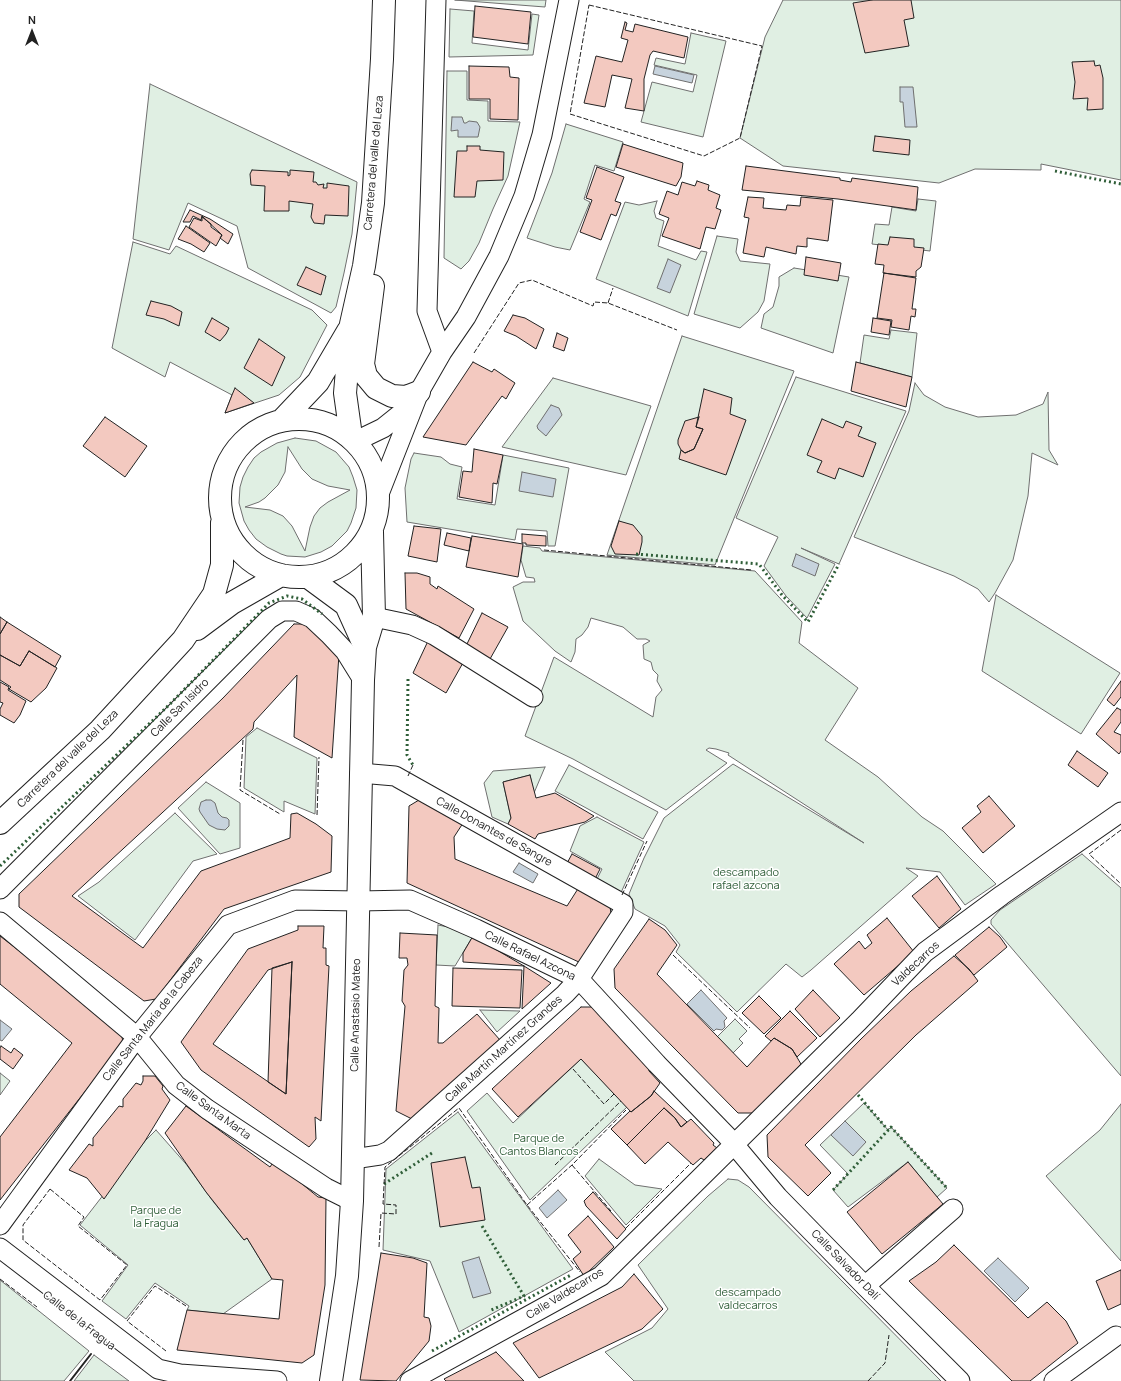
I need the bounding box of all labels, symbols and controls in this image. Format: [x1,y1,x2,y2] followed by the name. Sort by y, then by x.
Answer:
[12,12,52,52] north arrow
[28,12,36,27] text: N
[362,95,386,231] street label: Carretera del valle del Leza
[148,676,212,740] street label: Calle San Isidro
[15,707,121,811] street label: Carretera del valle del Leza
[434,795,554,869] street label: Calle Donantes de Sangre
[712,866,780,892] park label: descampado rafael azcona
[482,928,578,984] street label: Calle Rafael Azcona
[890,939,942,989] street label: Valdecarros
[100,954,206,1084] street label: Calle Santa María de la Cabeza
[348,958,364,1072] street label: Calle Anastasio Mateo
[443,993,565,1105] street label: Calle Martín Martínez Grandes
[173,1079,253,1143] street label: Calle Santa Marta
[499,1132,579,1158] park label: Parque de Cantos Blancos
[130,1204,182,1230] park label: Parque de la Fragua
[808,1227,882,1303] street label: Calle Salvador Dalí
[524,1266,606,1322] street label: Calle Valdecarros
[715,1286,781,1312] park label: descampado valdecarros
[40,1289,118,1353] street label: Calle de la Fragua

